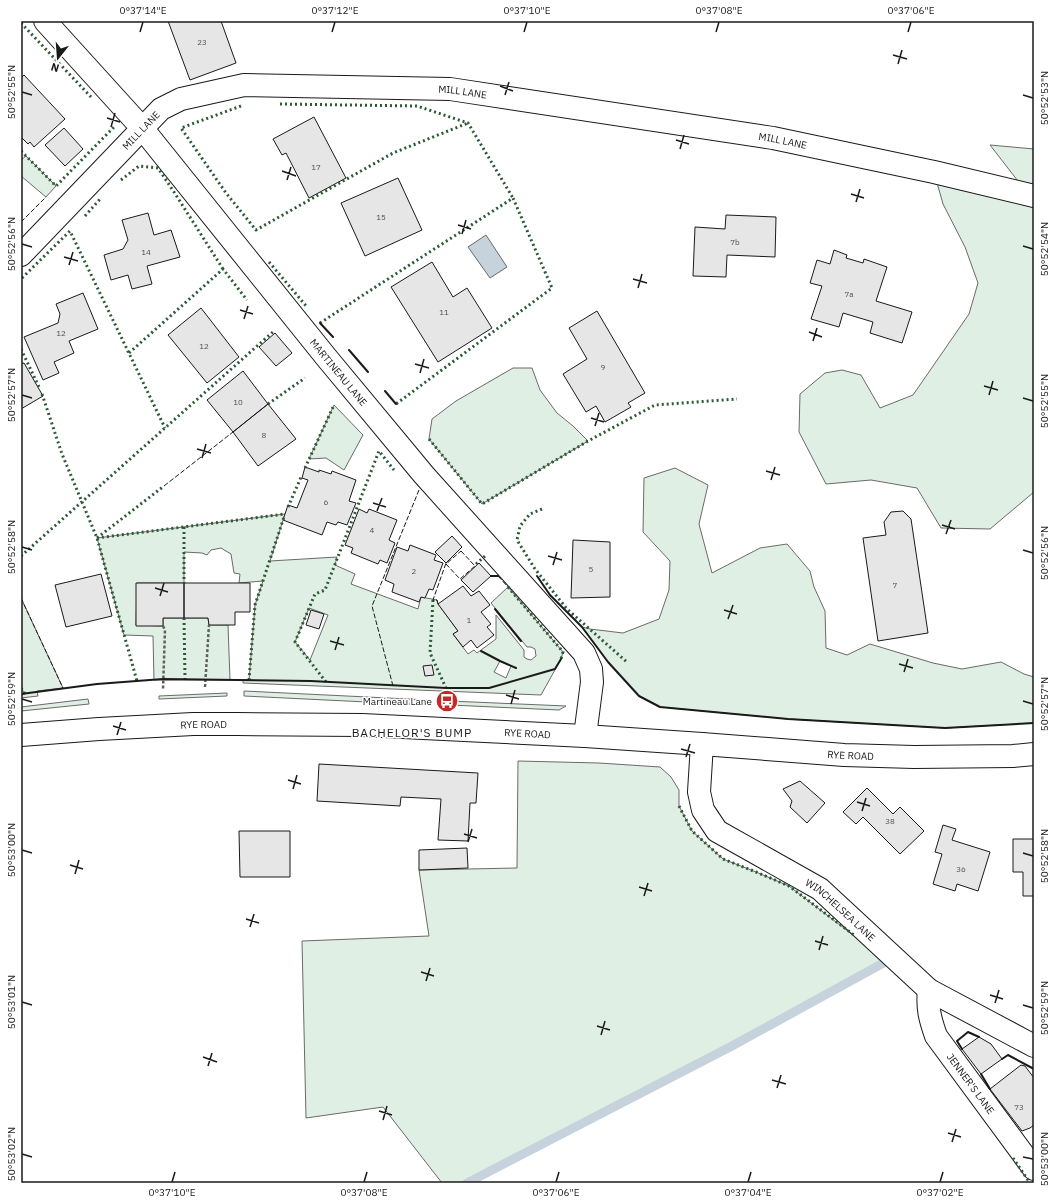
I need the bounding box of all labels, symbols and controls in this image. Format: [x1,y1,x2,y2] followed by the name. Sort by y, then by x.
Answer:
[119,4,167,17] text: 0°37'14"E
[311,4,359,17] text: 0°37'12"E
[503,4,551,17] text: 0°37'10"E
[695,4,743,17] text: 0°37'08"E
[887,4,935,17] text: 0°37'06"E
[197,37,207,47] house number: 23
[38,38,78,78] north arrow
[49,60,61,75] text: N
[5,65,18,119] text: 50°52'55"N
[1038,71,1051,125] text: 50°52'53"N
[438,83,488,102] street label: MILL LANE
[119,108,163,153] street label: MILL LANE
[758,130,808,152] street label: MILL LANE
[311,162,321,172] house number: 17
[376,212,386,222] house number: 15
[5,217,18,271] text: 50°52'56"N
[1038,222,1051,276] text: 50°52'54"N
[730,237,740,247] house number: 7b
[141,247,151,257] house number: 14
[844,289,854,299] house number: 7a
[439,307,449,317] house number: 11
[56,328,66,338] house number: 12
[307,336,370,409] street label: MARTINEAU LANE
[199,341,209,351] house number: 12
[601,362,606,372] house number: 9
[5,368,18,422] text: 50°52'57"N
[1038,374,1051,428] text: 50°52'55"N
[233,397,243,407] house number: 10
[262,430,267,440] house number: 8
[324,497,329,507] house number: 6
[5,520,18,574] text: 50°52'58"N
[370,525,375,535] house number: 4
[1038,526,1051,580] text: 50°52'56"N
[589,564,594,574] house number: 5
[412,566,417,576] house number: 2
[893,580,898,590] house number: 7
[467,615,472,625] house number: 1
[5,672,18,726] text: 50°52'59"N
[1038,677,1051,731] text: 50°52'57"N
[434,688,460,714] bus stop icon: Martineau Lane
[363,695,432,708] place label: Martineau Lane
[180,718,227,732] street label: RYE ROAD
[352,725,472,740] district label: BACHELOR'S BUMP
[504,726,551,741] street label: RYE ROAD
[827,748,874,763] street label: RYE ROAD
[885,816,895,826] house number: 38
[5,823,18,877] text: 50°53'00"N
[1038,829,1051,883] text: 50°52'58"N
[956,864,966,874] house number: 36
[803,876,878,944] street label: WINCHELSEA LANE
[5,975,18,1029] text: 50°53'01"N
[1038,981,1051,1035] text: 50°52'59"N
[944,1051,997,1117] street label: JENNER'S LANE
[1014,1102,1024,1112] house number: 73
[5,1127,18,1181] text: 50°53'02"N
[1038,1132,1051,1186] text: 50°53'00"N
[148,1186,196,1199] text: 0°37'10"E
[340,1186,388,1199] text: 0°37'08"E
[532,1186,580,1199] text: 0°37'06"E
[724,1186,772,1199] text: 0°37'04"E
[916,1186,964,1199] text: 0°37'02"E

